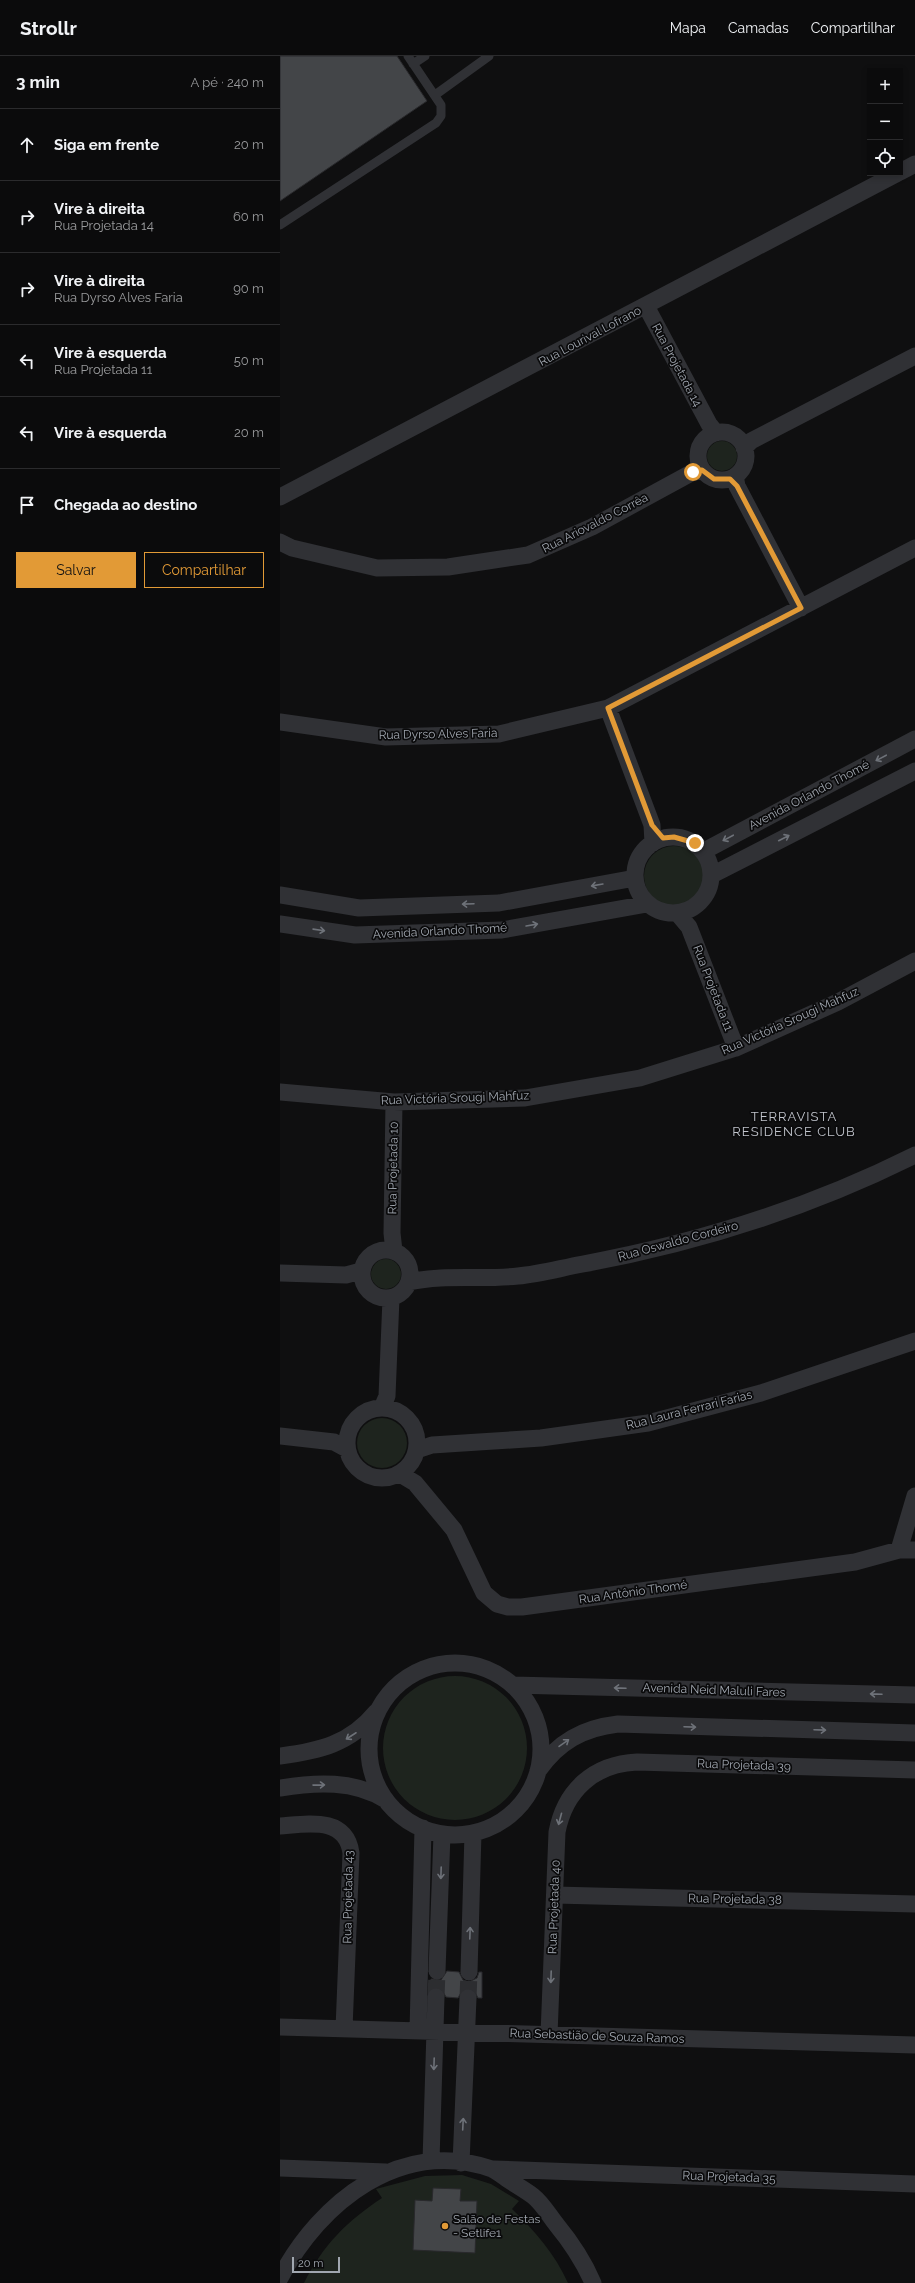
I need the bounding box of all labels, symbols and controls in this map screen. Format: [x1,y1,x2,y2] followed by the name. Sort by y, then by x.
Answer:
[20,17,77,39] text: Strollr
[670,20,706,36] text: Mapa
[728,20,789,36] text: Camadas
[811,20,895,36] text: Compartilhar
[867,68,903,176] map controls
[867,68,903,104] button: +
[16,72,60,92] text: 3 min
[190,75,264,90] text: A pé · 240 m
[867,104,903,140] button: −
[16,134,38,156] icon: ahead
[54,136,159,154] text: Siga em frente
[234,137,264,152] text: 20 m
[867,140,903,176] button: locate
[54,200,145,218] text: Vire à direita
[16,206,38,228] icon: right
[233,209,264,224] text: 60 m
[54,218,154,233] text: Rua Projetada 14
[54,272,145,290] text: Vire à direita
[16,278,38,300] icon: right
[233,281,264,296] text: 90 m
[54,290,183,305] text: Rua Dyrso Alves Faria
[536,303,644,369] street label: Rua Lourival Lofrano
[649,321,705,409] street label: Rua Projetada 14
[54,344,167,362] text: Vire à esquerda
[16,350,38,372] icon: left
[234,353,264,368] text: 50 m
[54,362,152,377] text: Rua Projetada 11
[16,422,38,444] icon: left
[54,424,167,442] text: Vire à esquerda
[234,425,264,440] text: 20 m
[684,463,702,481] route start
[540,490,650,556] street label: Rua Ariovaldo Corrêa
[16,494,38,516] icon: arrive
[54,496,197,514] text: Chegada ao destino
[16,552,136,588] button: Salvar
[144,552,264,588] button: Compartilhar
[378,726,498,742] street label: Rua Dyrso Alves Faria
[875,754,887,762] one-way arrow
[746,757,872,833] street label: Avenida Orlando Thomé
[686,834,704,852] route end
[778,834,790,842] one-way arrow
[723,835,735,842] one-way arrow
[590,882,603,890] one-way arrow
[462,901,475,908] one-way arrow
[372,920,508,942] street label: Avenida Orlando Thomé
[525,920,538,928] one-way arrow
[312,926,325,934] one-way arrow
[690,943,736,1033] street label: Rua Projetada 11
[719,984,861,1058] street label: Rua Victória Srougi Mahfuz
[381,1088,530,1108] street label: Rua Victória Srougi Mahfuz
[732,1109,856,1139] district label: TERRAVISTA RESIDENCE CLUB
[385,1121,401,1215] street label: Rua Projetada 10
[616,1218,740,1264] street label: Rua Oswaldo Cordeiro
[624,1387,754,1432] street label: Rua Laura Ferrari Farias
[578,1577,688,1607] street label: Rua Antônio Thomé
[642,1681,786,1699] street label: Avenida Neid Maluli Fares
[614,1684,627,1691] one-way arrow
[870,1691,883,1698] one-way arrow
[683,1723,696,1730] one-way arrow
[813,1727,826,1734] one-way arrow
[346,1732,357,1740] one-way arrow
[559,1739,570,1747] one-way arrow
[697,1756,791,1774] street label: Rua Projetada 39
[312,1781,325,1788] one-way arrow
[556,1813,563,1826] one-way arrow
[340,1850,356,1944] street label: Rua Projetada 43
[545,1860,563,1954] street label: Rua Projetada 40
[437,1866,444,1879] one-way arrow
[688,1891,782,1907] street label: Rua Projetada 38
[466,1927,474,1940] one-way arrow
[548,1970,555,1983] one-way arrow
[509,2026,685,2046] street label: Rua Sebastião de Souza Ramos
[430,2057,438,2070] one-way arrow
[459,2118,466,2131] one-way arrow
[682,2168,776,2186] street label: Rua Projetada 35
[453,2212,540,2240] place label: Salão de Festas - Setlife1
[440,2221,450,2231] marker: Salão de Festas - Setlife1
[292,2255,340,2274] scale bar
[298,2257,323,2270] text: 20 m

